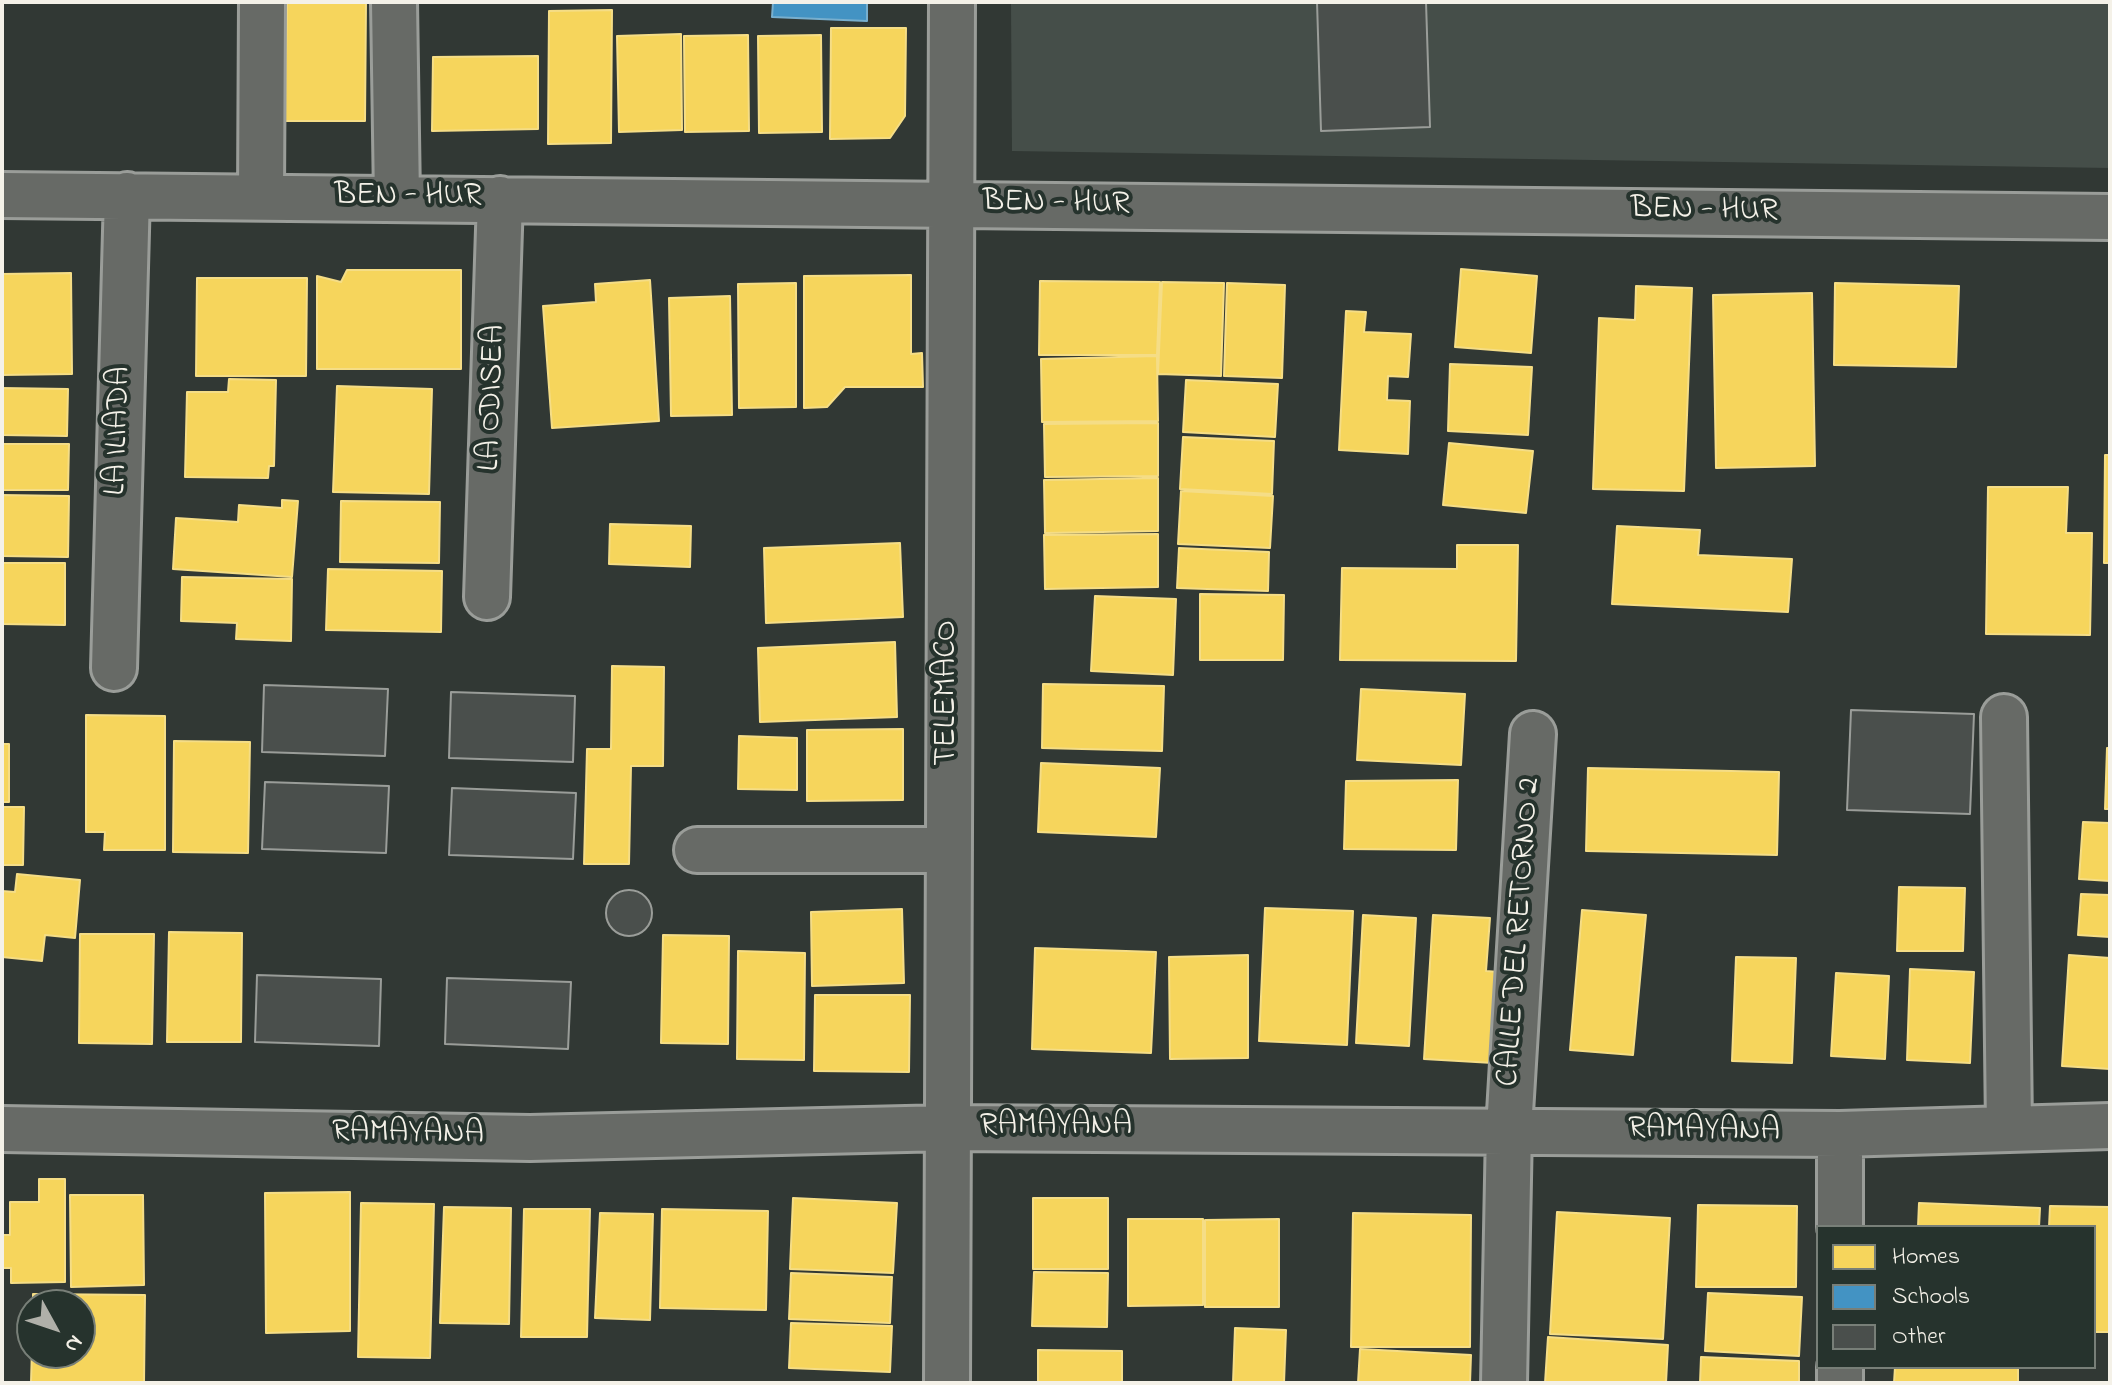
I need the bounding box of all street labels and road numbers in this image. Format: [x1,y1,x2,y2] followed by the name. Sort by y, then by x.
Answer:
[334,179,482,217] street label: BEN - HUR
[982,185,1130,225] street label: BEN - HUR
[1630,192,1778,232] street label: BEN - HUR
[472,324,516,472] street label: LA ODISEA
[99,366,141,496] street label: LA ILIADA
[930,620,968,766] street label: TELEMACO
[1491,776,1551,1088] street label: CALLE DEL RETORNO 2
[980,1109,1132,1147] street label: RAMAYANA
[1628,1111,1780,1153] street label: RAMAYANA
[332,1114,484,1156] street label: RAMAYANA

